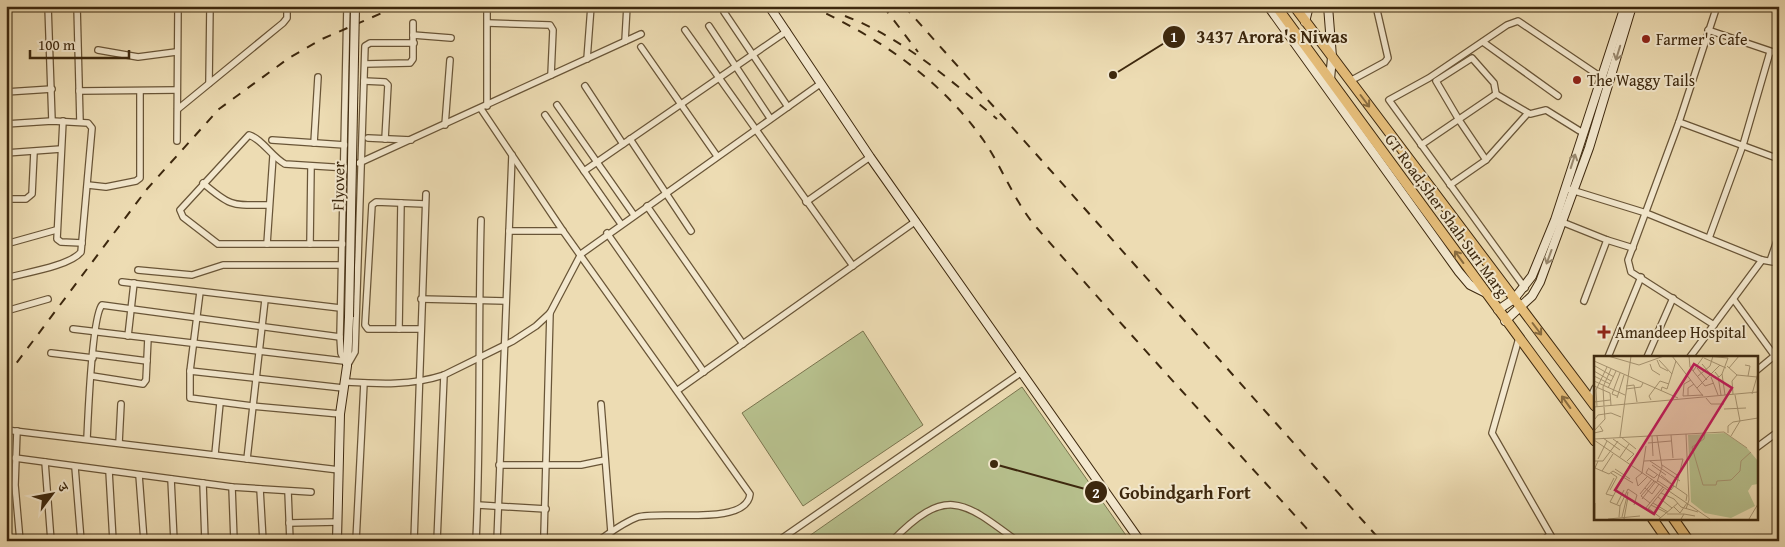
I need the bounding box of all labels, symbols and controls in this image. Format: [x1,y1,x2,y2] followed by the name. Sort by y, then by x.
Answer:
[1161,20,1358,53] callout: 3437 Arora's Niwas
[1196,23,1348,50] text: 3437 Arora's Niwas
[1170,26,1178,47] text: 1
[1656,27,1747,51] place label: Farmer's Cafe
[30,28,129,60] scale bar
[1640,33,1652,45] marker: Farmer's Cafe
[38,34,76,55] text: 100 m
[1613,45,1622,60] one-way arrow
[1587,68,1695,92] place label: The Waggy Tails
[1571,74,1583,86] marker: The Waggy Tails
[1360,94,1370,108] one-way arrow
[1379,128,1515,302] street label: GT Road;Sher Shah Suri Marg
[1569,153,1579,169] one-way arrow
[326,161,350,211] street label: Flyover
[1544,248,1553,264] one-way arrow
[1454,250,1464,264] one-way arrow
[1615,320,1747,344] place label: Amandeep Hospital
[1531,322,1542,335] one-way arrow
[1597,325,1611,339] marker: Amandeep Hospital
[1594,356,1758,520] inset map
[1561,395,1571,409] one-way arrow
[28,470,78,520] north arrow
[1084,476,1261,509] callout: Gobindgarh Fort
[52,478,74,496] text: उ
[1119,479,1251,506] text: Gobindgarh Fort
[1092,482,1100,503] text: 2

